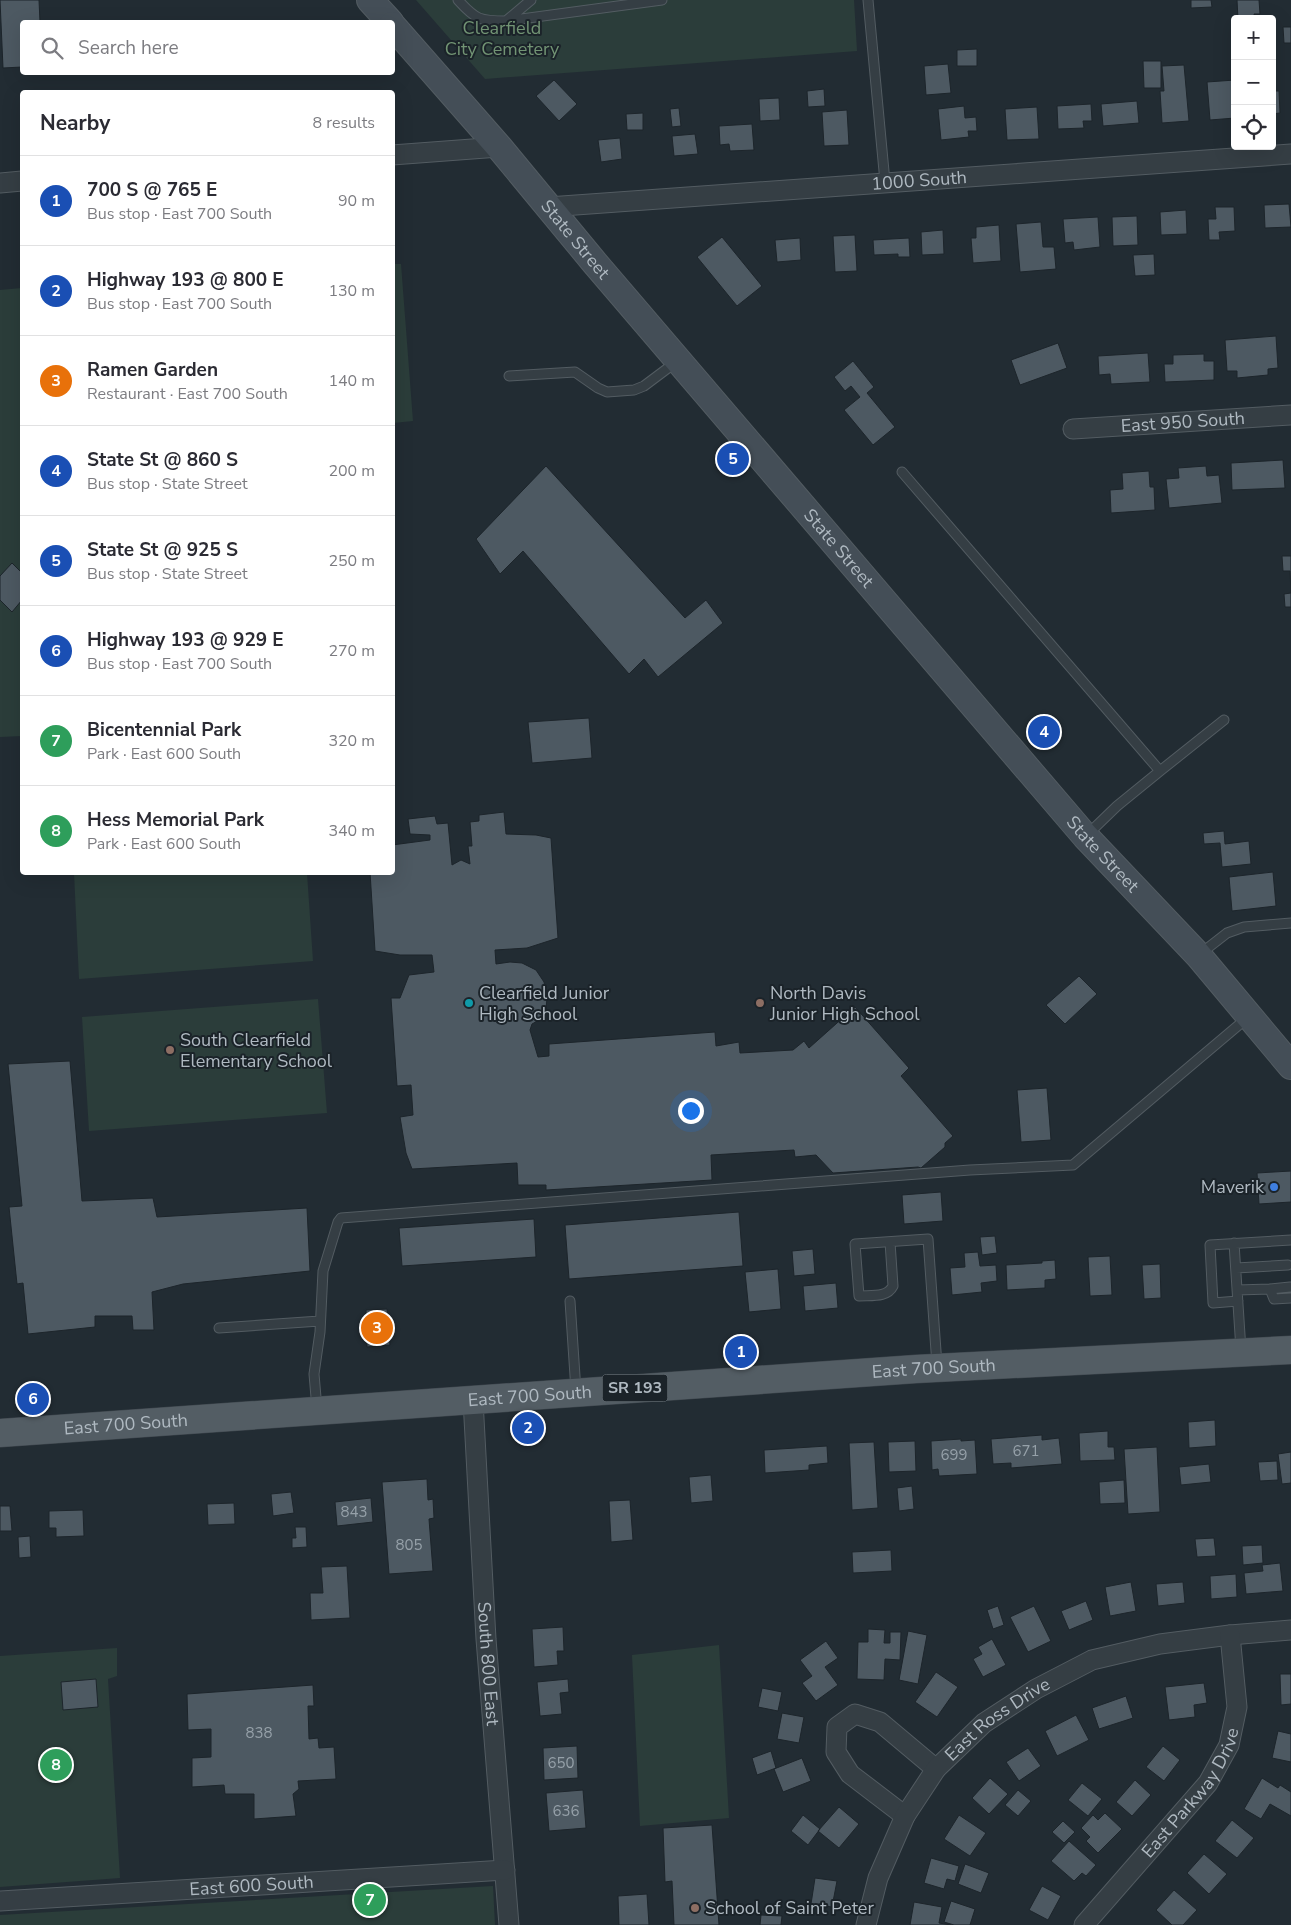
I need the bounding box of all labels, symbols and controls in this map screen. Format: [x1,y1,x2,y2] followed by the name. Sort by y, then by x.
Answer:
[1231,15,1276,150] map controls
[1231,15,1276,60] button: +
[445,16,560,61] park label: Clearfield City Cemetery
[20,20,395,75] search box
[38,34,66,62] icon: search
[78,35,179,61] text: Search here
[1231,60,1276,105] button: −
[1231,105,1276,150] button: locate
[40,109,110,137] text: Nearby
[313,112,375,134] text: 8 results
[871,165,968,196] street label: 1000 South
[87,177,217,203] text: 700 S @ 765 E
[51,190,61,212] text: 1
[338,190,375,212] text: 90 m
[535,194,616,285] street label: State Street
[87,203,272,225] text: Bus stop · East 700 South
[87,267,284,293] text: Highway 193 @ 800 E
[51,280,61,302] text: 2
[328,280,375,302] text: 130 m
[87,293,272,315] text: Bus stop · East 700 South
[87,357,218,383] text: Ramen Garden
[51,370,61,392] text: 3
[328,370,375,392] text: 140 m
[87,383,288,405] text: Restaurant · East 700 South
[1120,406,1246,438] street label: East 950 South
[717,440,749,478] pin: 5
[87,447,238,473] text: State St @ 860 S
[51,460,61,482] text: 4
[328,460,375,482] text: 200 m
[87,473,248,495] text: Bus stop · State Street
[798,504,880,593] street label: State Street
[87,537,238,563] text: State St @ 925 S
[51,550,61,572] text: 5
[328,550,375,572] text: 250 m
[87,563,248,585] text: Bus stop · State Street
[87,627,284,653] text: Highway 193 @ 929 E
[51,640,61,662] text: 6
[328,640,375,662] text: 270 m
[87,653,272,675] text: Bus stop · East 700 South
[1028,713,1060,751] pin: 4
[87,717,241,743] text: Bicentennial Park
[51,730,61,752] text: 7
[328,730,375,752] text: 320 m
[87,743,241,765] text: Park · East 600 South
[87,807,264,833] text: Hess Memorial Park
[1061,811,1145,898] street label: State Street
[51,820,61,842] text: 8
[328,820,375,842] text: 340 m
[87,833,241,855] text: Park · East 600 South
[479,981,610,1026] place label: Clearfield Junior High School
[769,981,920,1026] place label: North Davis Junior High School
[463,997,475,1009] marker: Clearfield Junior High School
[754,997,766,1009] marker: North Davis Junior High School
[180,1028,333,1073] place label: South Clearfield Elementary School
[164,1044,176,1056] marker: South Clearfield Elementary School
[678,1098,704,1124] your location
[1201,1175,1265,1199] place label: Maverik
[1268,1181,1280,1193] marker: Maverik
[361,1309,393,1347] pin: 3
[725,1333,757,1371] pin: 1
[871,1353,996,1384] street label: East 700 South
[602,1375,668,1402] road number: SR 193
[17,1380,49,1418] pin: 6
[467,1380,593,1412] street label: East 700 South
[63,1408,189,1441] street label: East 700 South
[512,1409,544,1447] pin: 2
[1012,1441,1040,1461] house number: 671
[940,1445,968,1465] house number: 699
[340,1502,368,1522] house number: 843
[395,1535,423,1555] house number: 805
[472,1601,505,1727] street label: South 800 East
[940,1672,1054,1766] street label: East Ross Drive
[245,1723,273,1743] house number: 838
[1136,1726,1244,1863] street label: East Parkway Drive
[40,1746,72,1784] pin: 8
[547,1753,575,1773] house number: 650
[552,1801,580,1821] house number: 636
[189,1870,314,1901] street label: East 600 South
[354,1881,386,1919] pin: 7
[705,1896,874,1920] place label: School of Saint Peter
[689,1902,701,1914] marker: School of Saint Peter

